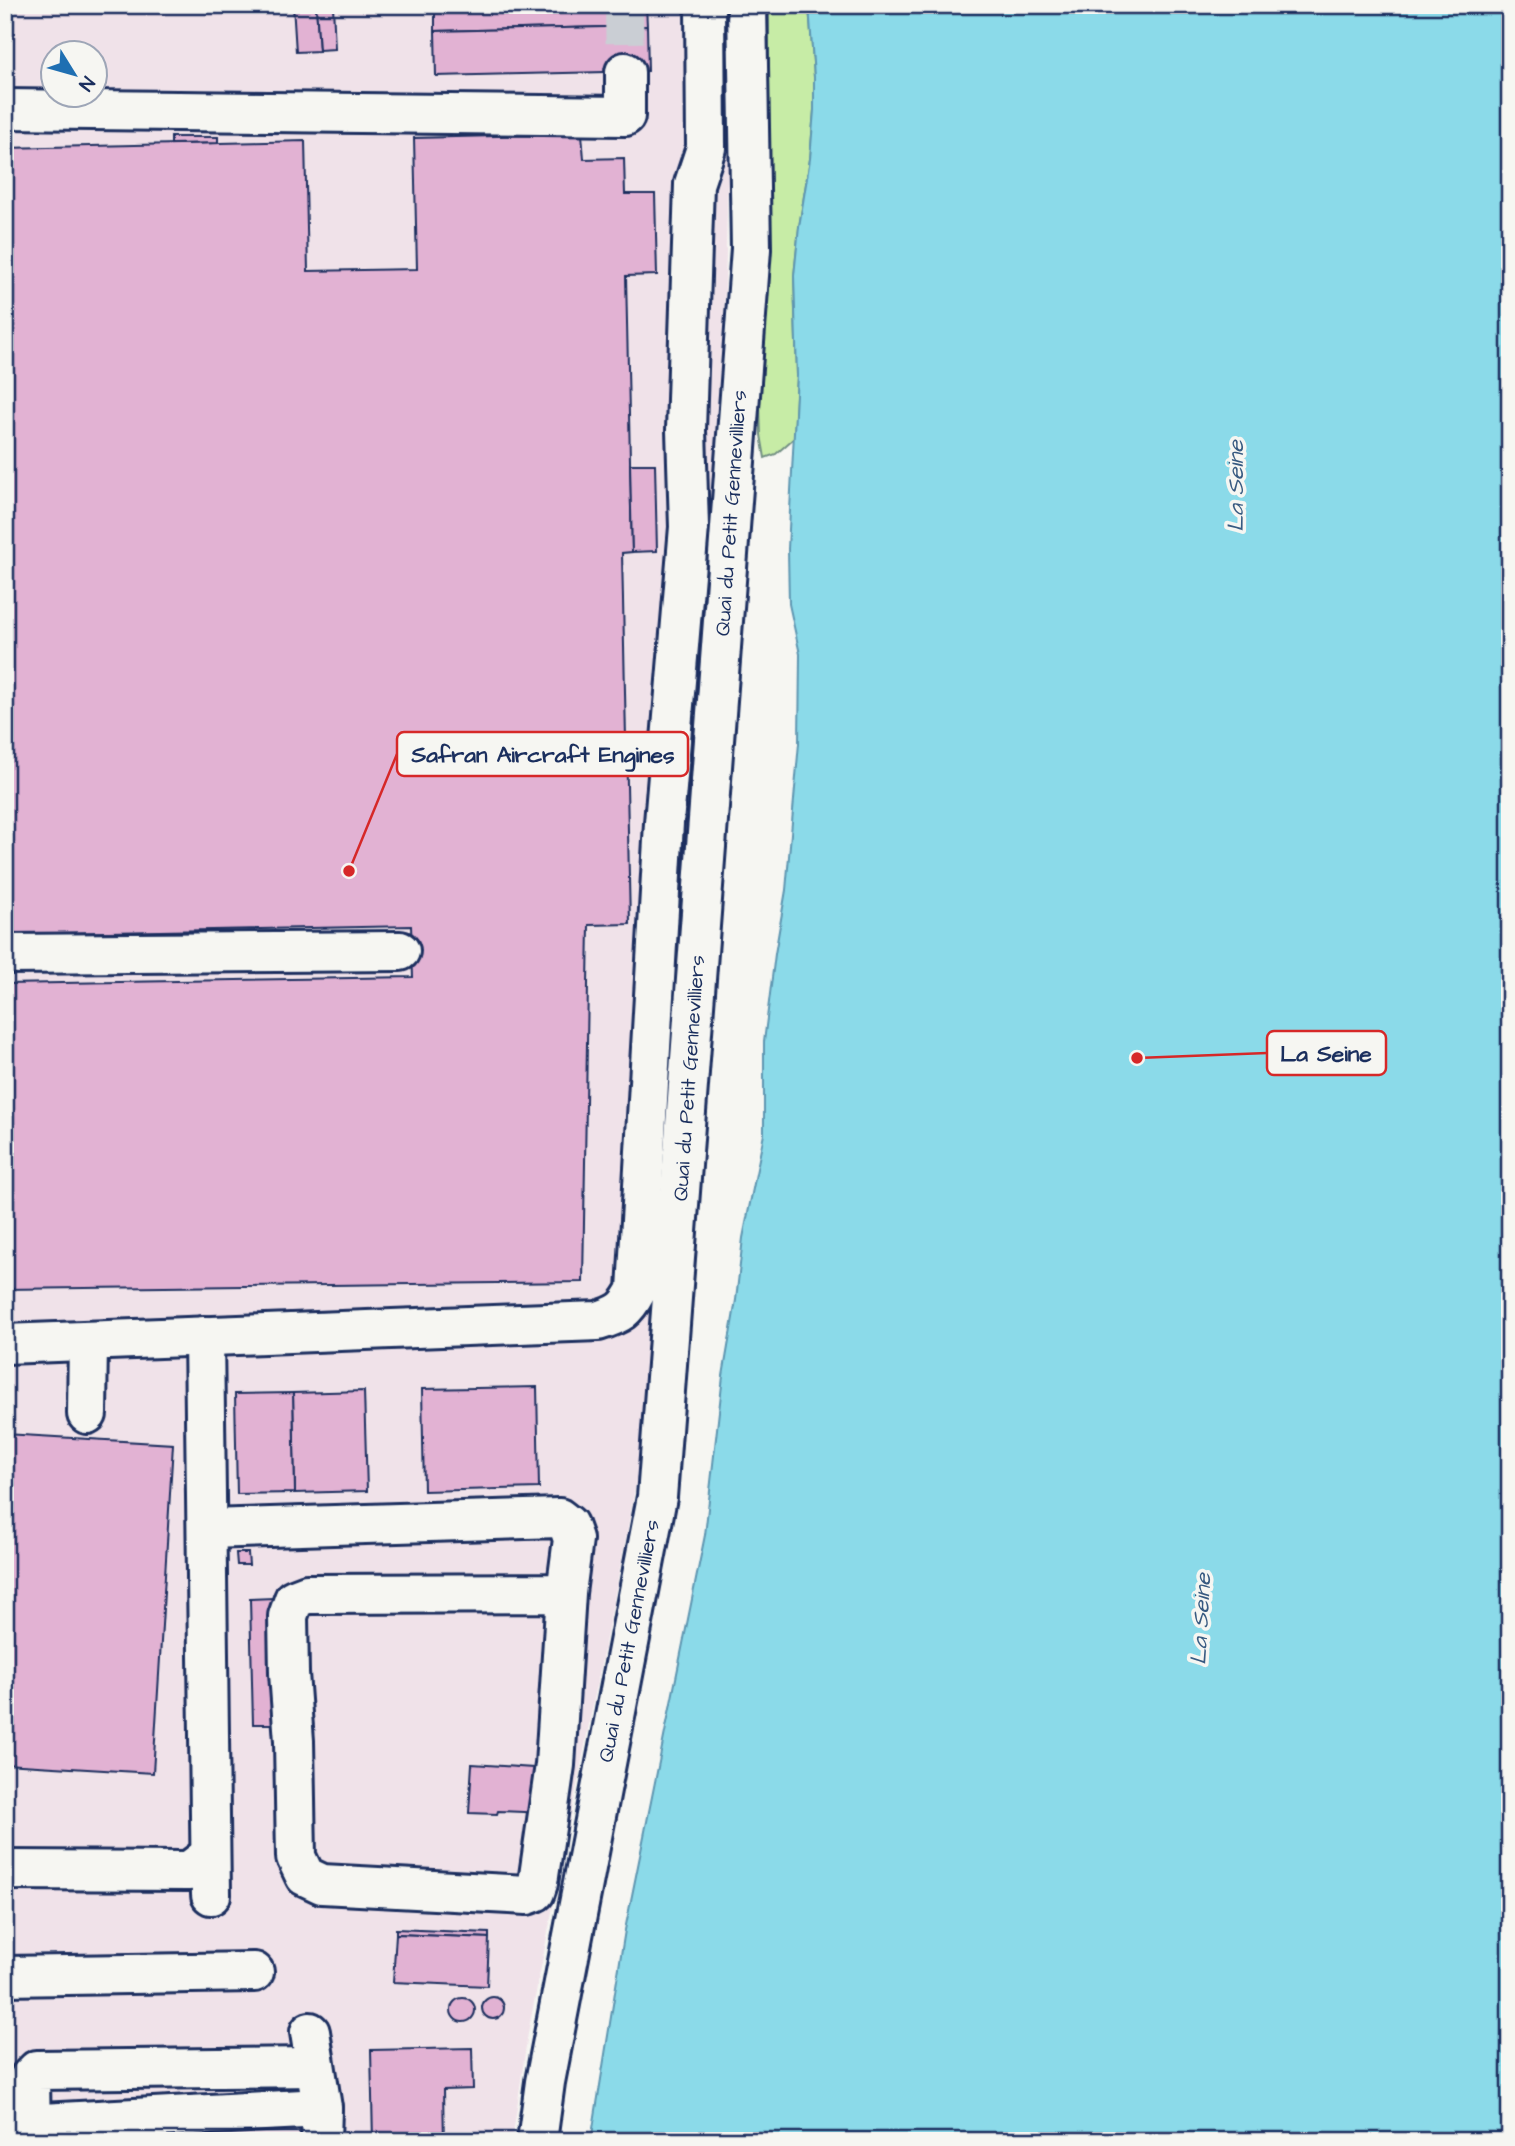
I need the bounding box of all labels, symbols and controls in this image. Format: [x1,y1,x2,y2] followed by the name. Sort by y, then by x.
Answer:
[38,38,108,108] north arrow
[72,70,101,96] text: N
[708,389,754,637] street label: Quai du Petit Gennevilliers
[1220,439,1252,532] water label: La Seine
[397,732,688,776] callout: Safran Aircraft Engines
[410,739,675,772] text: Safran Aircraft Engines
[666,954,712,1202] street label: Quai du Petit Gennevilliers
[1267,1031,1386,1075] callout: La Seine
[1280,1038,1372,1070] text: La Seine
[591,1517,667,1765] street label: Quai du Petit Gennevilliers
[1183,1571,1219,1666] water label: La Seine

